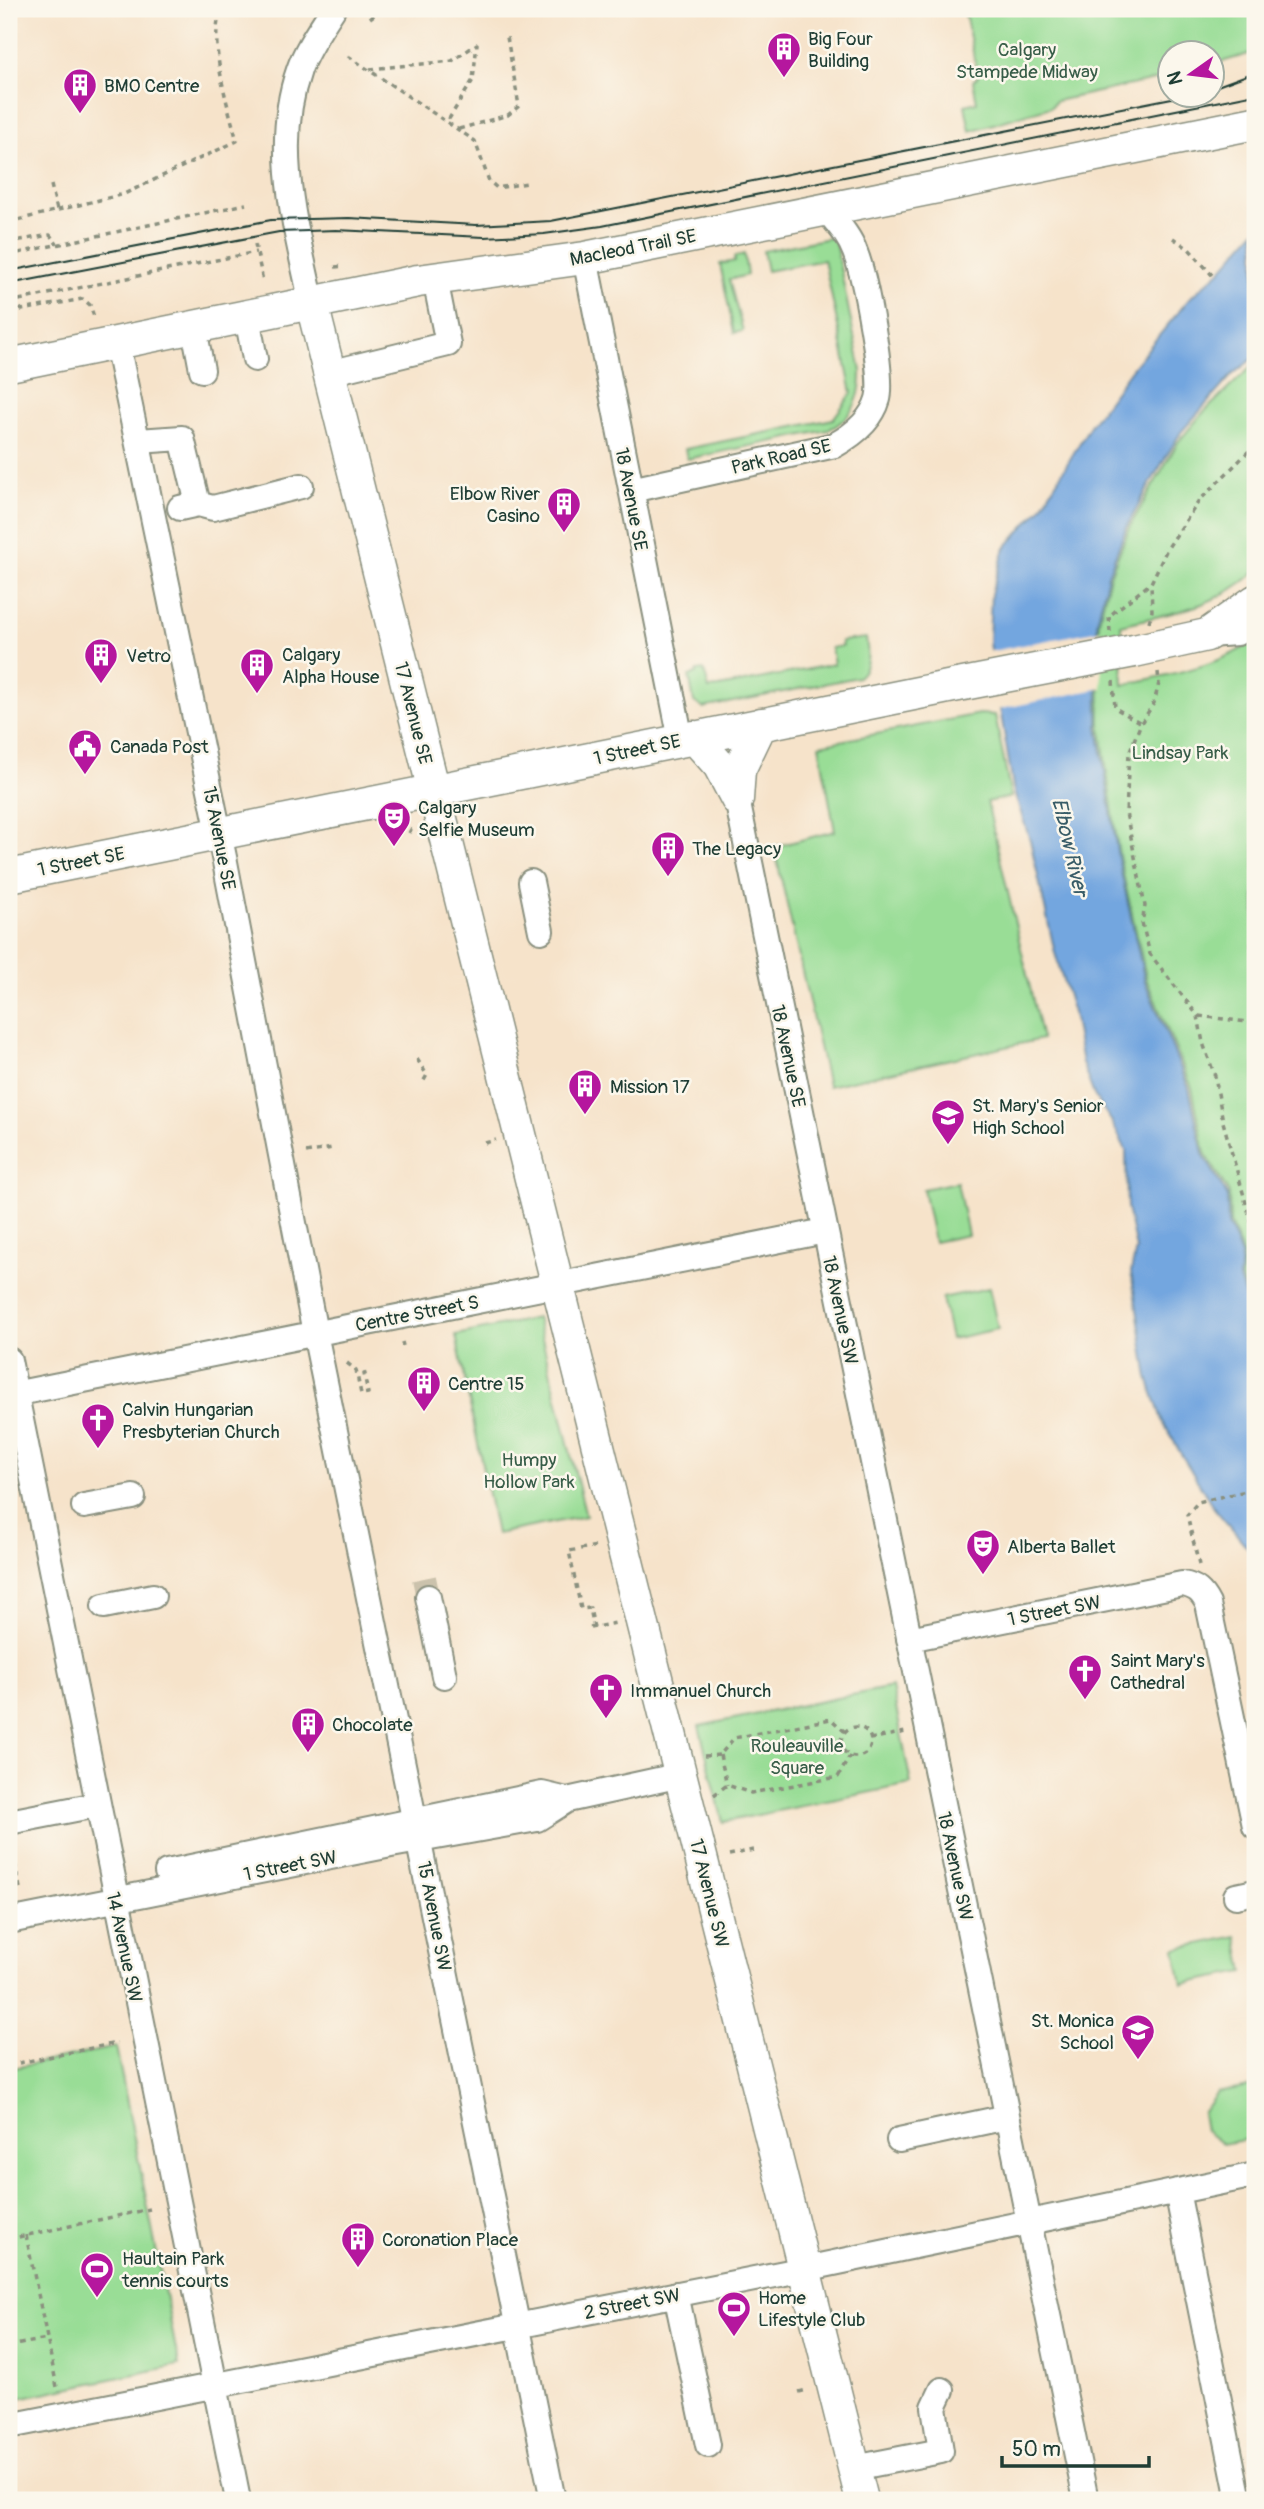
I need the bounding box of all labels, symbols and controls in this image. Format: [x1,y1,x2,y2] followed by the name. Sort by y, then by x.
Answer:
[808,27,873,73] place label: Big Four Building
[765,30,803,79] building icon: Big Four Building
[956,38,1098,84] park label: Calgary Stampede Midway
[1156,38,1226,108] north arrow
[61,66,99,115] building icon: BMO Centre
[1162,69,1189,87] text: N
[104,74,200,98] place label: BMO Centre
[568,224,699,272] street label: Macleod Trail SE
[729,434,834,480] street label: Park Road SE
[609,446,653,553] street label: 18 Avenue SE
[450,482,540,528] place label: Elbow River Casino
[545,485,583,534] building icon: Elbow River Casino
[82,636,120,685] building icon: Vetro
[282,643,380,689] place label: Calgary Alpha House
[126,644,171,668] place label: Vetro
[238,646,276,695] building icon: Calgary Alpha House
[389,659,437,767] street label: 17 Avenue SE
[66,727,104,776] public building icon: Canada Post
[592,729,683,771] street label: 1 Street SE
[110,735,209,759] place label: Canada Post
[1132,741,1228,765] park label: Lindsay Park
[197,784,241,892] street label: 15 Avenue SE
[1045,795,1094,901] water label: Elbow River
[418,796,535,842] place label: Calgary Selfie Museum
[375,799,413,848] theatre icon: Calgary Selfie Museum
[649,829,687,878] building icon: The Legacy
[692,837,781,861] place label: The Legacy
[36,842,127,882] street label: 1 Street SE
[765,1003,811,1110] street label: 18 Avenue SE
[566,1067,604,1116] building icon: Mission 17
[610,1075,690,1099] place label: Mission 17
[972,1094,1104,1140] place label: St. Mary's Senior High School
[929,1097,967,1146] school or university icon: St. Mary's Senior High School
[817,1253,863,1367] street label: 18 Avenue SW
[353,1290,481,1338] street label: Centre Street S
[405,1364,443,1413] building icon: Centre 15
[448,1372,525,1396] place label: Centre 15
[122,1398,280,1444] place label: Calvin Hungarian Presbyterian Church
[79,1401,117,1450] church icon: Calvin Hungarian Presbyterian Church
[483,1448,575,1494] park label: Humpy Hollow Park
[964,1527,1002,1576] theatre icon: Alberta Ballet
[1007,1535,1116,1559] place label: Alberta Ballet
[1006,1590,1103,1632] street label: 1 Street SW
[1110,1649,1205,1695] place label: Saint Mary's Cathedral
[1066,1652,1104,1701] church icon: Saint Mary's Cathedral
[587,1671,625,1720] church icon: Immanuel Church
[630,1679,771,1703] place label: Immanuel Church
[289,1705,327,1754] building icon: Chocolate
[332,1713,413,1737] place label: Chocolate
[750,1734,844,1780] park label: Rouleauville Square
[932,1809,978,1923] street label: 18 Avenue SW
[684,1836,734,1950] street label: 17 Avenue SW
[242,1845,339,1887] street label: 1 Street SW
[412,1859,456,1973] street label: 15 Avenue SW
[101,1890,147,2005] street label: 14 Avenue SW
[1031,2009,1114,2055] place label: St. Monica School
[1119,2012,1157,2061] school or university icon: St. Monica School
[339,2220,377,2269] building icon: Coronation Place
[382,2228,519,2252] place label: Coronation Place
[121,2247,229,2293] place label: Haultain Park tennis courts
[78,2250,116,2299] sports icon: Haultain Park tennis courts
[582,2283,682,2325] street label: 2 Street SW
[758,2286,865,2332] place label: Home Lifestyle Club
[715,2289,753,2338] sports icon: Home Lifestyle Club
[1002,2425,1148,2469] scale bar
[1012,2436,1061,2463] text: 50 m

